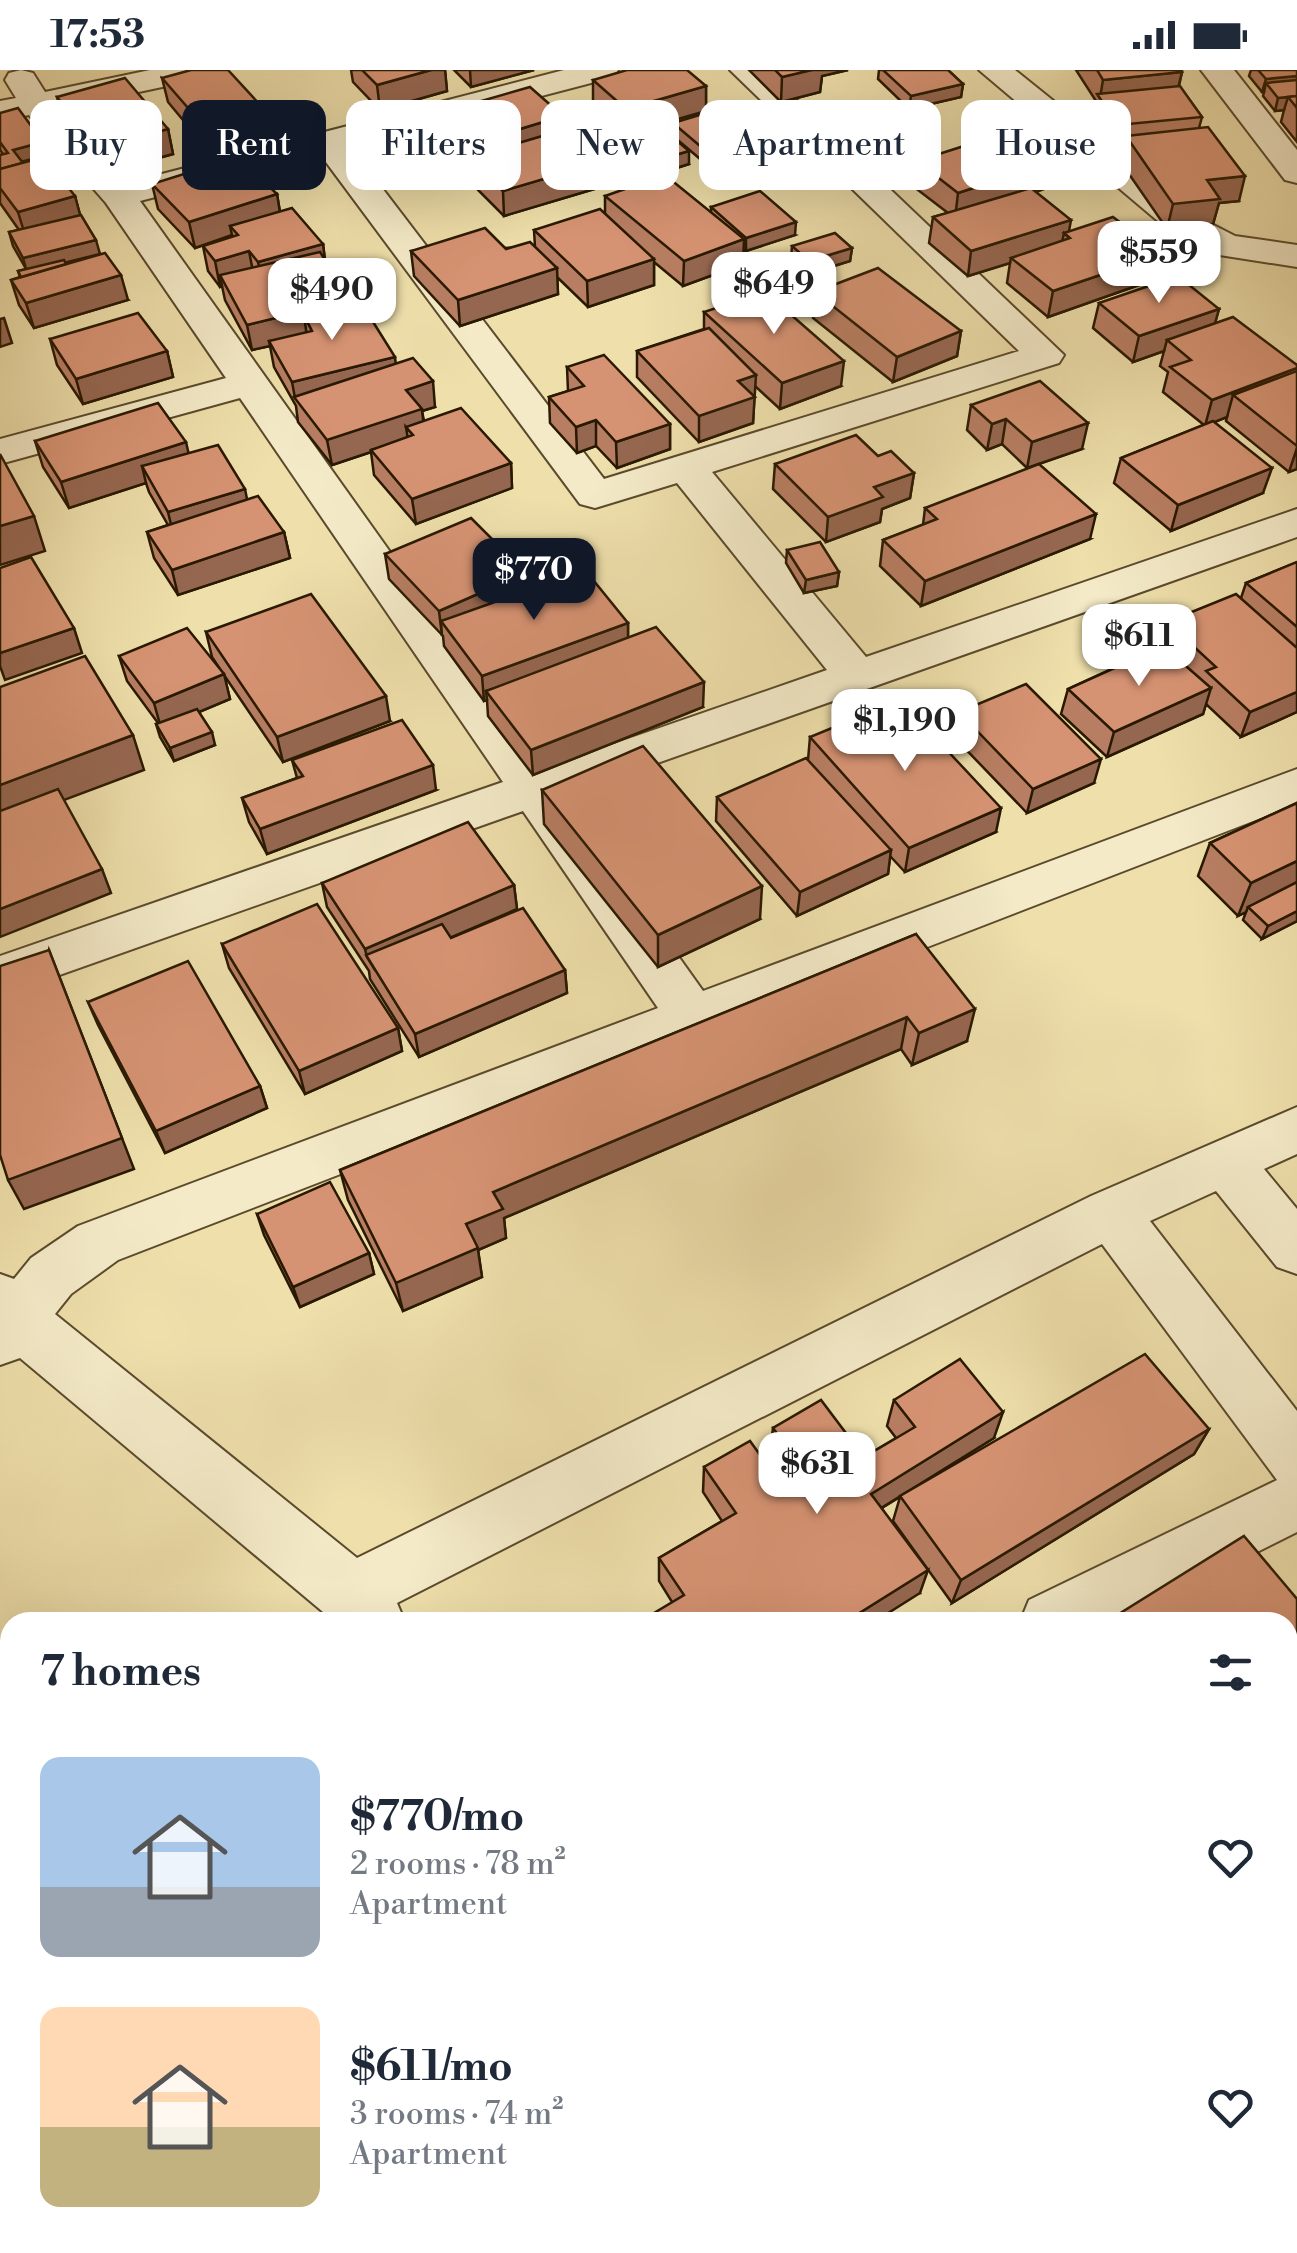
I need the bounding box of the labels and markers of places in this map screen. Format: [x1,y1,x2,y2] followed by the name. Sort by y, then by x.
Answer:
[1100,221,1218,306] pin: $559
[715,252,833,337] pin: $649
[273,258,391,343] pin: $490
[475,538,593,623] pin: $770
[1080,604,1198,689] pin: $611
[824,689,986,774] pin: $1,190
[758,1432,876,1517] pin: $631

